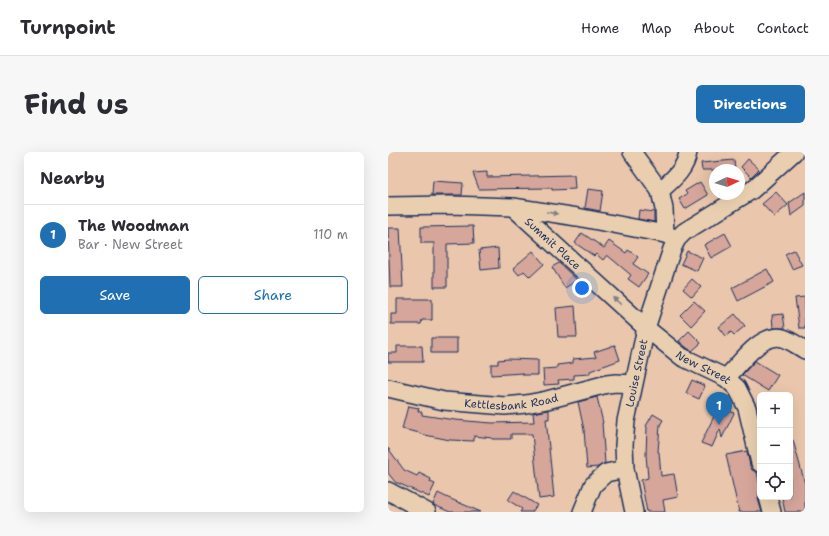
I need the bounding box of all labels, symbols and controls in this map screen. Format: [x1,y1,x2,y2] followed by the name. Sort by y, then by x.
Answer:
[20,15,116,40] text: Turnpoint
[581,19,620,37] text: Home
[642,19,672,37] text: Map
[694,19,735,37] text: About
[757,19,809,37] text: Contact
[24,85,129,123] text: Find us
[696,85,805,123] button: Directions
[709,164,745,200] north arrow
[40,167,105,189] text: Nearby
[546,210,558,216] one-way arrow
[522,214,584,273] street label: Summit Place
[78,216,189,236] text: The Woodman
[50,226,56,243] text: 1
[313,226,348,243] text: 110 m
[78,236,183,253] text: Bar · New Street
[40,276,190,314] button: Save
[198,276,348,314] button: Share
[572,278,592,298] your location
[612,297,622,306] one-way arrow
[622,338,651,409] street label: Louise Street
[673,347,735,387] street label: New Street
[464,390,560,414] street label: Kettlesbank Road
[706,392,732,425] pin: 1
[757,392,793,500] map controls
[757,392,793,428] button: +
[757,428,793,464] button: −
[757,464,793,500] button: locate

